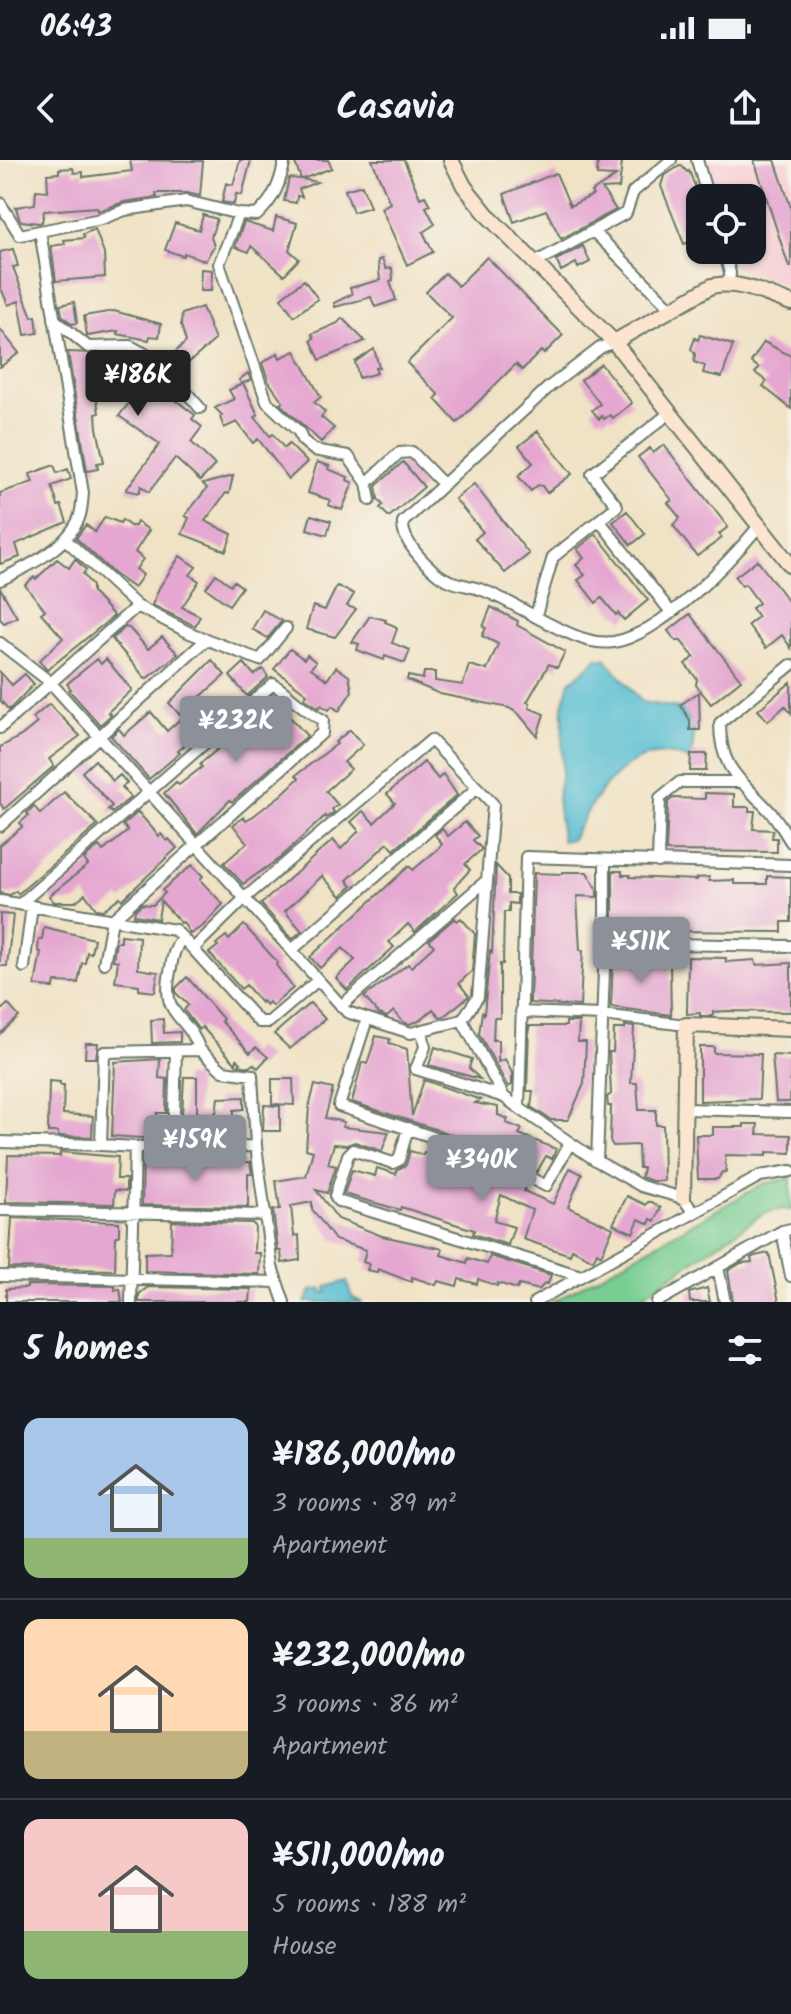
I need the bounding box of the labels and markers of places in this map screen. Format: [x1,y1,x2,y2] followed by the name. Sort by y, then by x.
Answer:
[82,350,194,418] pin: ¥186K
[180,696,292,764] pin: ¥232K
[585,917,697,985] pin: ¥511K
[139,1115,251,1183] pin: ¥159K
[426,1135,538,1203] pin: ¥340K

